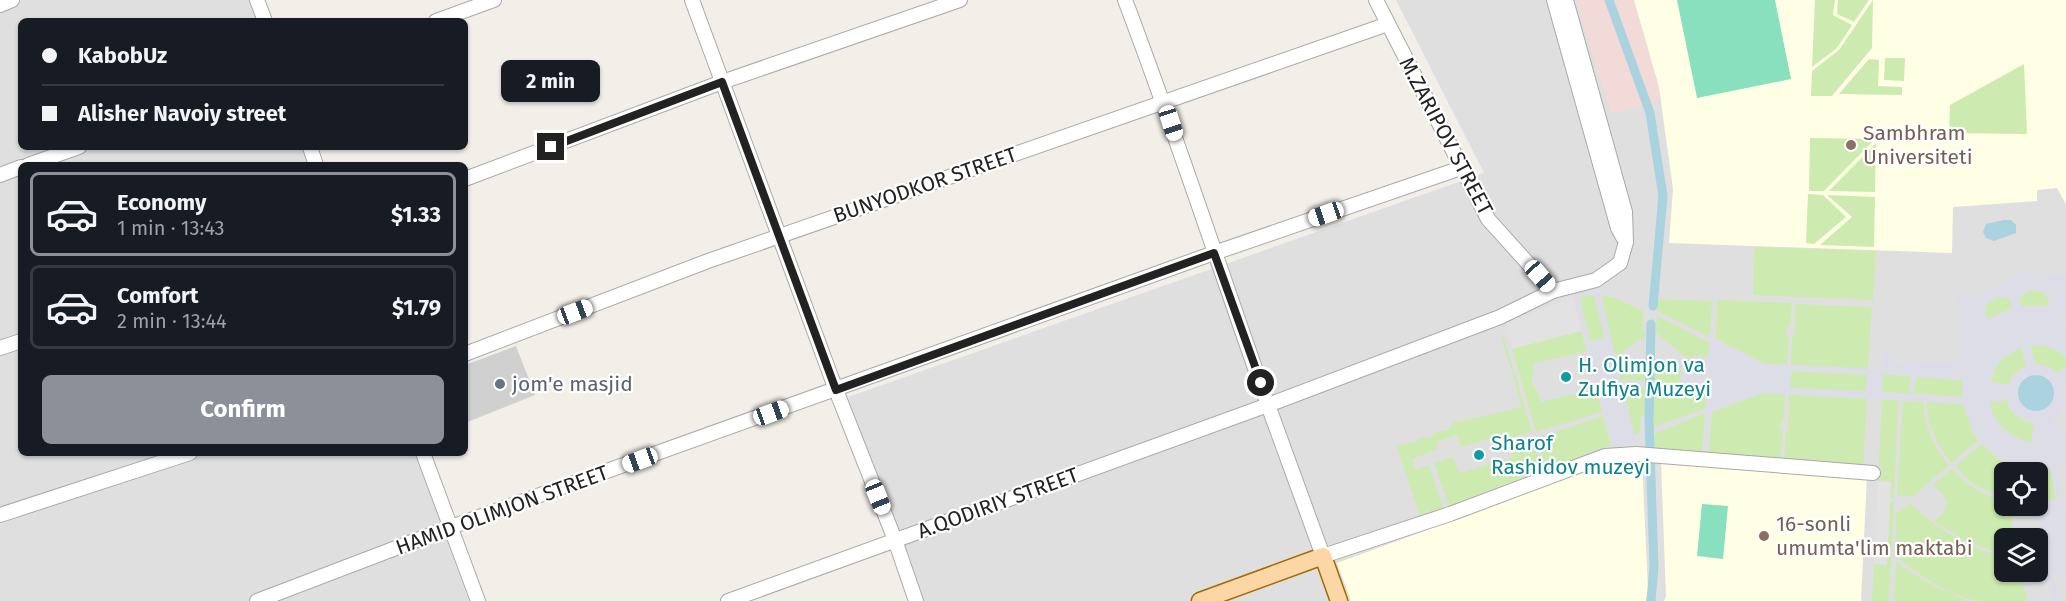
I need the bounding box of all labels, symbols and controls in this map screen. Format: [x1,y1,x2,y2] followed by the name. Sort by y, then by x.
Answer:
[78,42,167,69] text: KabobUz
[1393,53,1499,220] street label: M.ZARIPOV STREET
[502,60,600,102] callout: 2 min
[526,69,575,93] text: 2 min
[78,100,286,127] text: Alisher Navoiy street
[1157,103,1185,143] car
[1863,120,1973,170] place label: Sambhram Universiteti
[537,133,564,160] route end
[1844,138,1858,152] marker: Sambhram Universiteti
[830,141,1020,229] street label: BUNYODKOR STREET
[45,187,99,241] icon: car
[117,189,206,216] text: Economy
[1306,200,1346,228] car
[391,201,441,228] text: $1.33
[117,216,224,240] text: 1 min · 13:43
[1521,257,1559,295] car
[45,280,99,334] icon: car
[117,282,198,309] text: Comfort
[392,294,441,321] text: $1.79
[555,297,595,327] car
[117,309,227,333] text: 2 min · 13:44
[1578,352,1711,402] place label: H. Olimjon va Zulfiya Muzeyi
[1247,369,1274,396] route start
[1559,370,1573,384] marker: H. Olimjon va Zulfiya Muzeyi
[511,371,633,397] place label: jom'e masjid
[42,375,444,444] button: Confirm
[493,377,507,391] marker: jom'e masjid
[751,398,791,428] car
[1491,430,1650,480] place label: Sharof Rashidov muzeyi
[620,445,660,475] car
[1472,448,1486,462] marker: Sharof Rashidov muzeyi
[392,459,612,561] street label: HAMID OLIMJON STREET
[914,462,1082,544] street label: A.QODIRIY STREET
[1994,462,2048,582] map controls
[1994,462,2048,516] button: locate
[863,477,893,517] car
[1776,511,1973,561] place label: 16-sonli umumta'lim maktabi
[1994,528,2048,582] button: layers
[1757,529,1771,543] marker: 16-sonli umumta'lim maktabi

